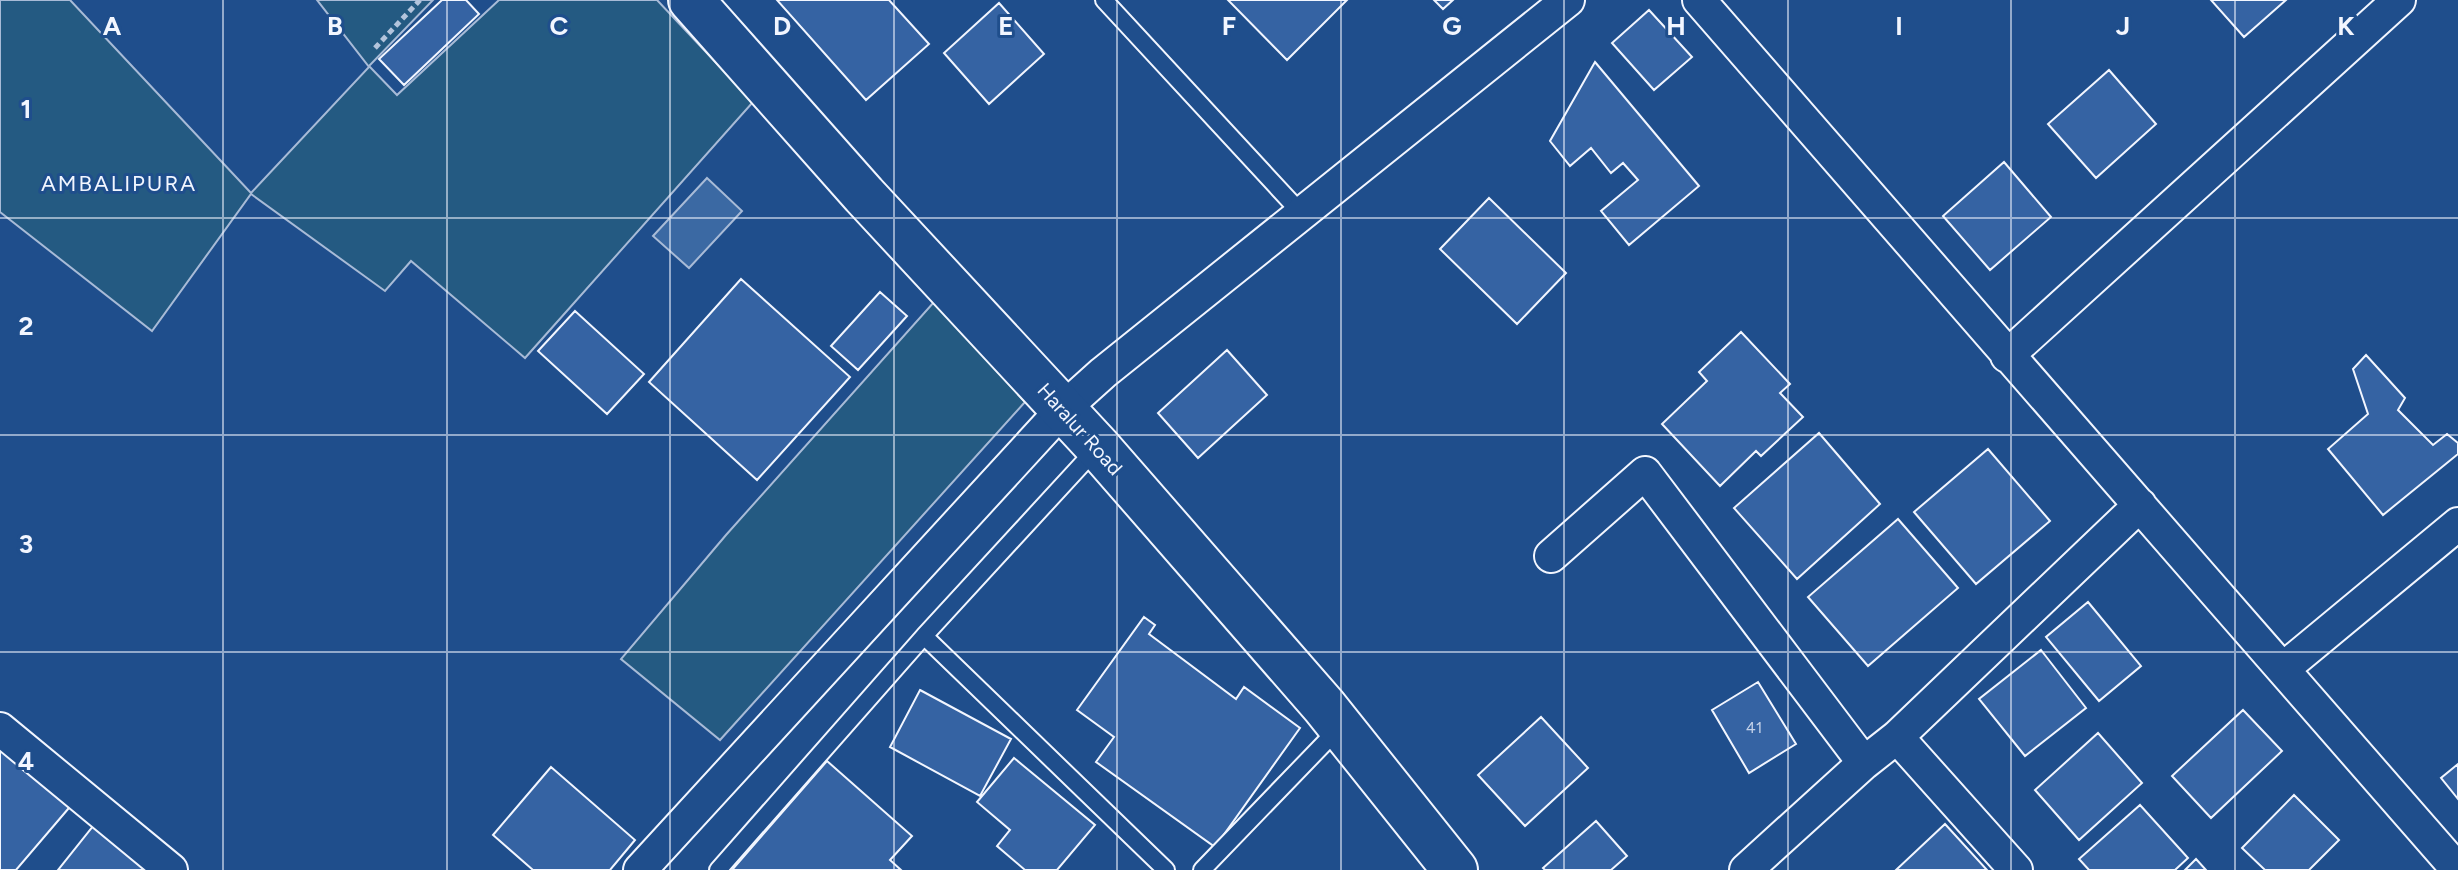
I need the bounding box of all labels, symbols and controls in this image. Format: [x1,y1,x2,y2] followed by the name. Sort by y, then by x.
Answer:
[103,10,122,42] text: A
[327,10,343,42] text: B
[550,10,569,42] text: C
[773,10,791,42] text: D
[998,10,1014,42] text: E
[1222,10,1236,42] text: F
[1442,10,1462,42] text: G
[1666,10,1686,42] text: H
[1895,10,1903,42] text: I
[2116,10,2130,42] text: J
[2337,10,2355,42] text: K
[21,93,31,125] text: 1
[41,170,197,197] district label: AMBALIPURA
[18,310,34,342] text: 2
[1032,378,1128,480] street label: Haralur Road
[19,528,33,560] text: 3
[1746,718,1762,737] house number: 41
[18,745,34,777] text: 4

